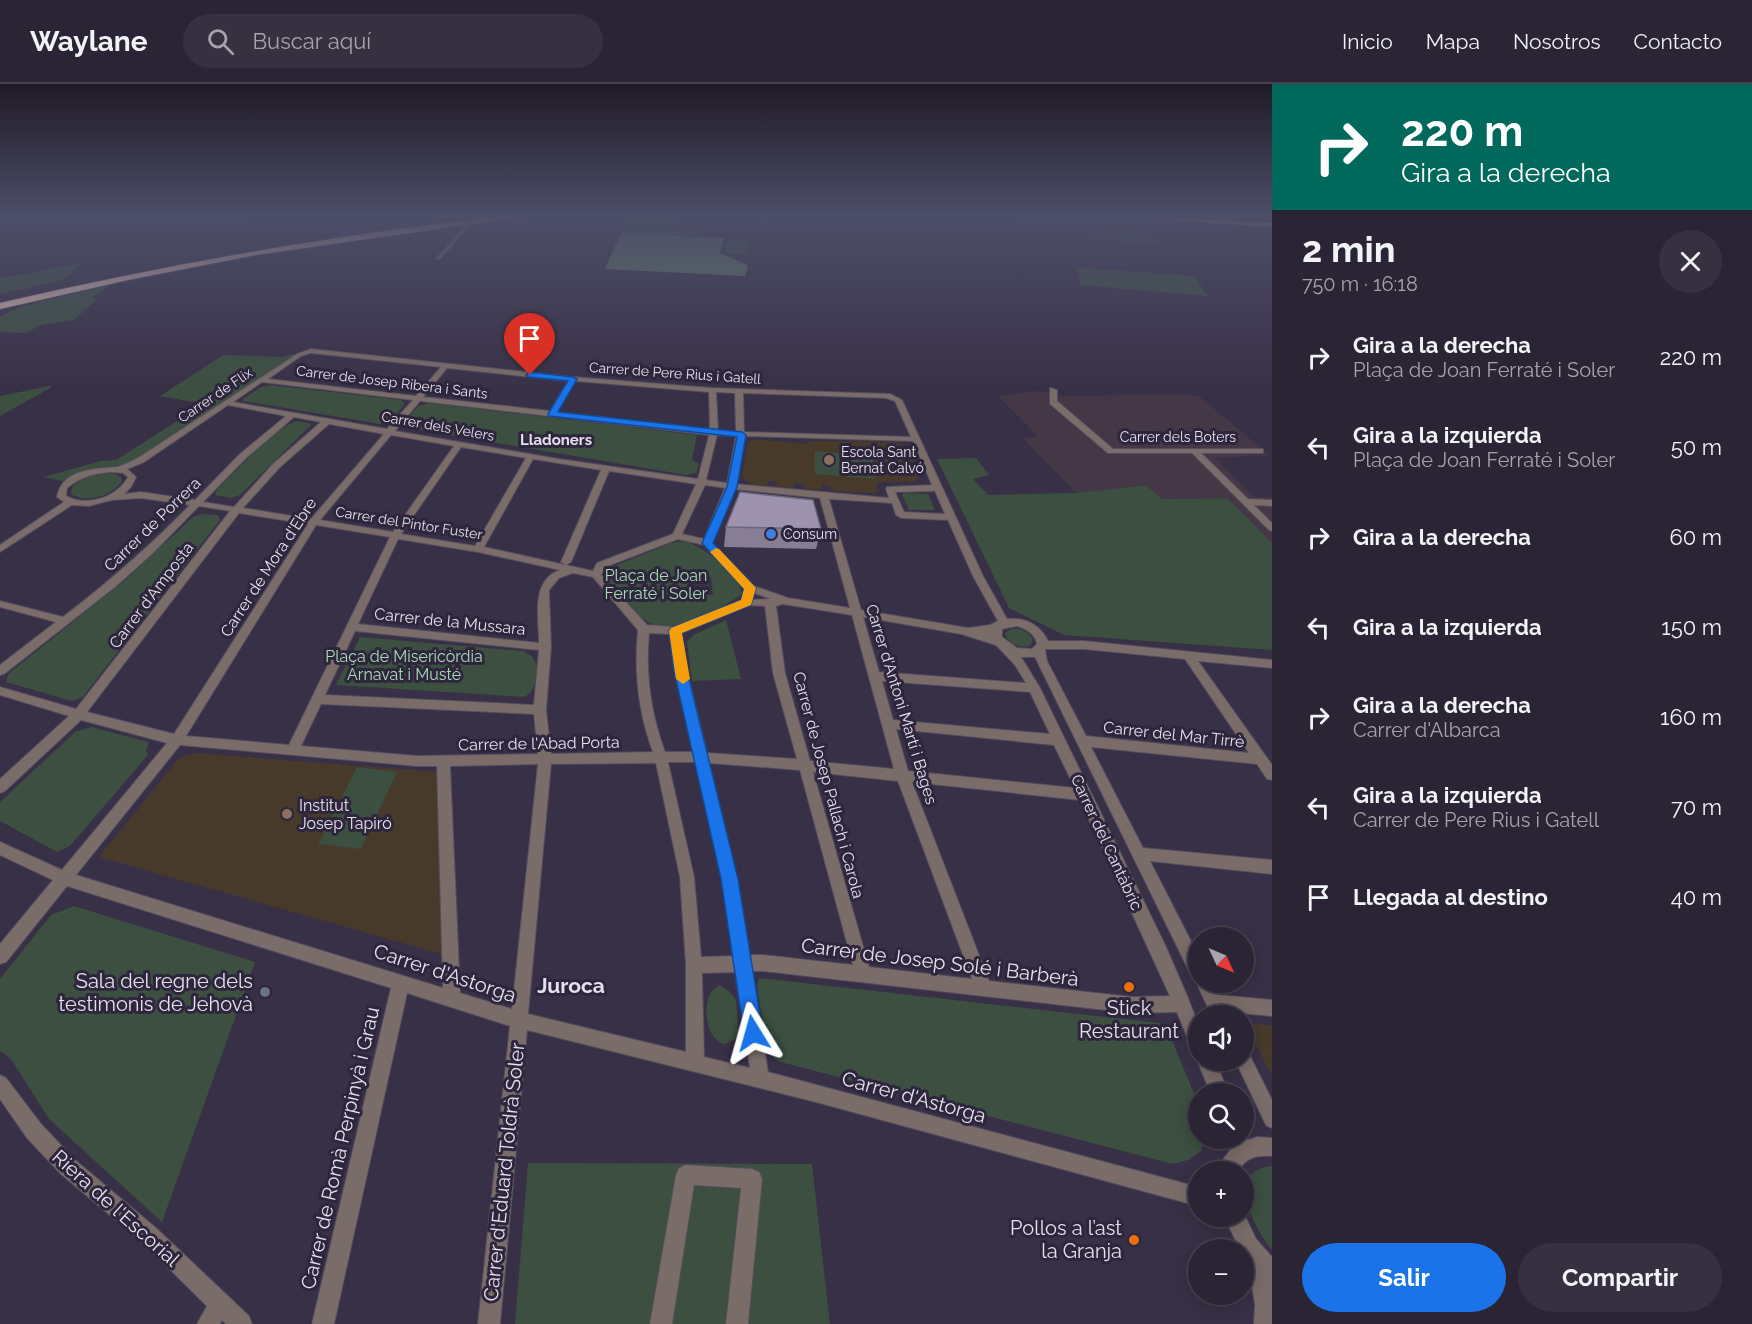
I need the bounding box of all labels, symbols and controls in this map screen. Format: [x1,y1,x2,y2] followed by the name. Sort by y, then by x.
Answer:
[183,14,603,68] search box
[30,25,147,58] text: Waylane
[204,25,237,58] icon: search
[252,28,371,54] text: Buscar aquí
[1342,29,1393,54] text: Inicio
[1426,29,1480,54] text: Mapa
[1513,29,1601,54] text: Nosotros
[1634,29,1722,54] text: Contacto
[1401,107,1523,156] text: 220 m
[1302,108,1380,186] icon: right
[1401,157,1611,188] text: Gira a la derecha
[1302,228,1395,270] text: 2 min
[1659,230,1722,293] button: close
[1302,272,1418,296] text: 750 m · 16:18
[504,313,555,375] pin
[513,322,546,355] icon: arrive
[1353,332,1531,358] text: Gira a la derecha
[1302,341,1335,374] icon: right
[1660,344,1722,370] text: 220 m
[1353,358,1615,382] text: Plaça de Joan Ferraté i Soler
[588,359,762,387] street label: Carrer de Pere Rius i Gatell
[295,362,489,402] street label: Carrer de Josep Ribera i Sants
[175,364,255,426] street label: Carrer de Flix
[380,408,496,444] street label: Carrer dels Velers
[1353,422,1542,448] text: Gira a la izquierda
[1120,429,1236,445] street label: Carrer dels Boters
[520,431,592,449] district label: Lladoners
[1302,431,1335,464] icon: left
[1671,434,1722,460] text: 50 m
[841,444,924,476] place label: Escola Sant Bernat Calvó
[1353,448,1615,472] text: Plaça de Joan Ferraté i Soler
[822,453,836,467] marker: Escola Sant Bernat Calvó
[100,473,205,575] street label: Carrer de Porrera
[216,494,321,640] street label: Carrer de Mora d'Ebre
[334,503,484,543] street label: Carrer del Pintor Fuster
[1302,521,1335,554] icon: right
[1353,524,1531,550] text: Gira a la derecha
[1669,524,1722,550] text: 60 m
[783,526,837,542] place label: Consum
[764,527,778,541] marker: Consum
[105,538,198,652] street label: Carrer d'Amposta
[604,566,708,603] park label: Plaça de Joan Ferraté i Soler
[862,602,941,807] street label: Carrer d'Antoni Martí i Bages
[373,604,527,639] street label: Carrer de la Mussara
[1302,611,1335,644] icon: left
[1353,614,1542,640] text: Gira a la izquierda
[1661,614,1722,640] text: 150 m
[325,647,483,684] park label: Plaça de Misericòrdia Arnavat i Musté
[789,670,868,901] street label: Carrer de Josep Pallach i Carola
[1353,692,1531,718] text: Gira a la derecha
[1302,701,1335,734] icon: right
[1660,704,1722,730] text: 160 m
[1102,718,1245,751] street label: Carrer del Mar Tirrè
[1353,718,1501,742] text: Carrer d'Albarca
[458,733,620,754] street label: Carrer de l'Abad Porta
[1067,771,1146,913] street label: Carrer del Cantàbric
[1353,782,1542,808] text: Gira a la izquierda
[1302,791,1335,824] icon: left
[1671,794,1722,820] text: 70 m
[299,796,392,833] place label: Institut Josep Tapiró
[280,807,294,821] marker: Institut Josep Tapiró
[1353,808,1599,832] text: Carrer de Pere Rius i Gatell
[1302,881,1335,914] icon: arrive
[1353,884,1548,910] text: Llegada al destino
[1671,884,1722,910] text: 40 m
[1188,927,1254,993] north arrow
[1188,927,1254,1305] map controls
[800,933,1080,991] street label: Carrer de Josep Solé i Barberà
[371,939,519,1007] street label: Carrer d'Astorga
[59,969,253,1016] place label: Sala del regne dels testimonis de Jehovà
[537,973,605,998] district label: Juroca
[1122,980,1136,994] marker: Stick Restaurant
[258,985,272,999] marker: Sala del regne dels testimonis de Jehovà
[1079,996,1179,1043] place label: Stick Restaurant
[721,1001,785,1065] position arrow
[296,1004,384,1292] street label: Carrer de Romà Perpinyà i Grau
[1188,1005,1254,1071] button: sound
[478,1042,530,1302] street label: Carrer d'Eduard Toldrà Soler
[839,1066,989,1128] street label: Carrer d'Astorga
[1188,1083,1254,1149] button: search
[48,1145,185,1272] street label: Riera de l'Escorial
[1188,1161,1254,1227] button: +
[1010,1216,1122,1263] place label: Pollos a l’ast la Granja
[1127,1233,1141,1247] marker: Pollos a l’ast la Granja
[1188,1239,1254,1305] button: −
[1302,1243,1506,1312] button: Salir
[1518,1243,1722,1312] button: Compartir

